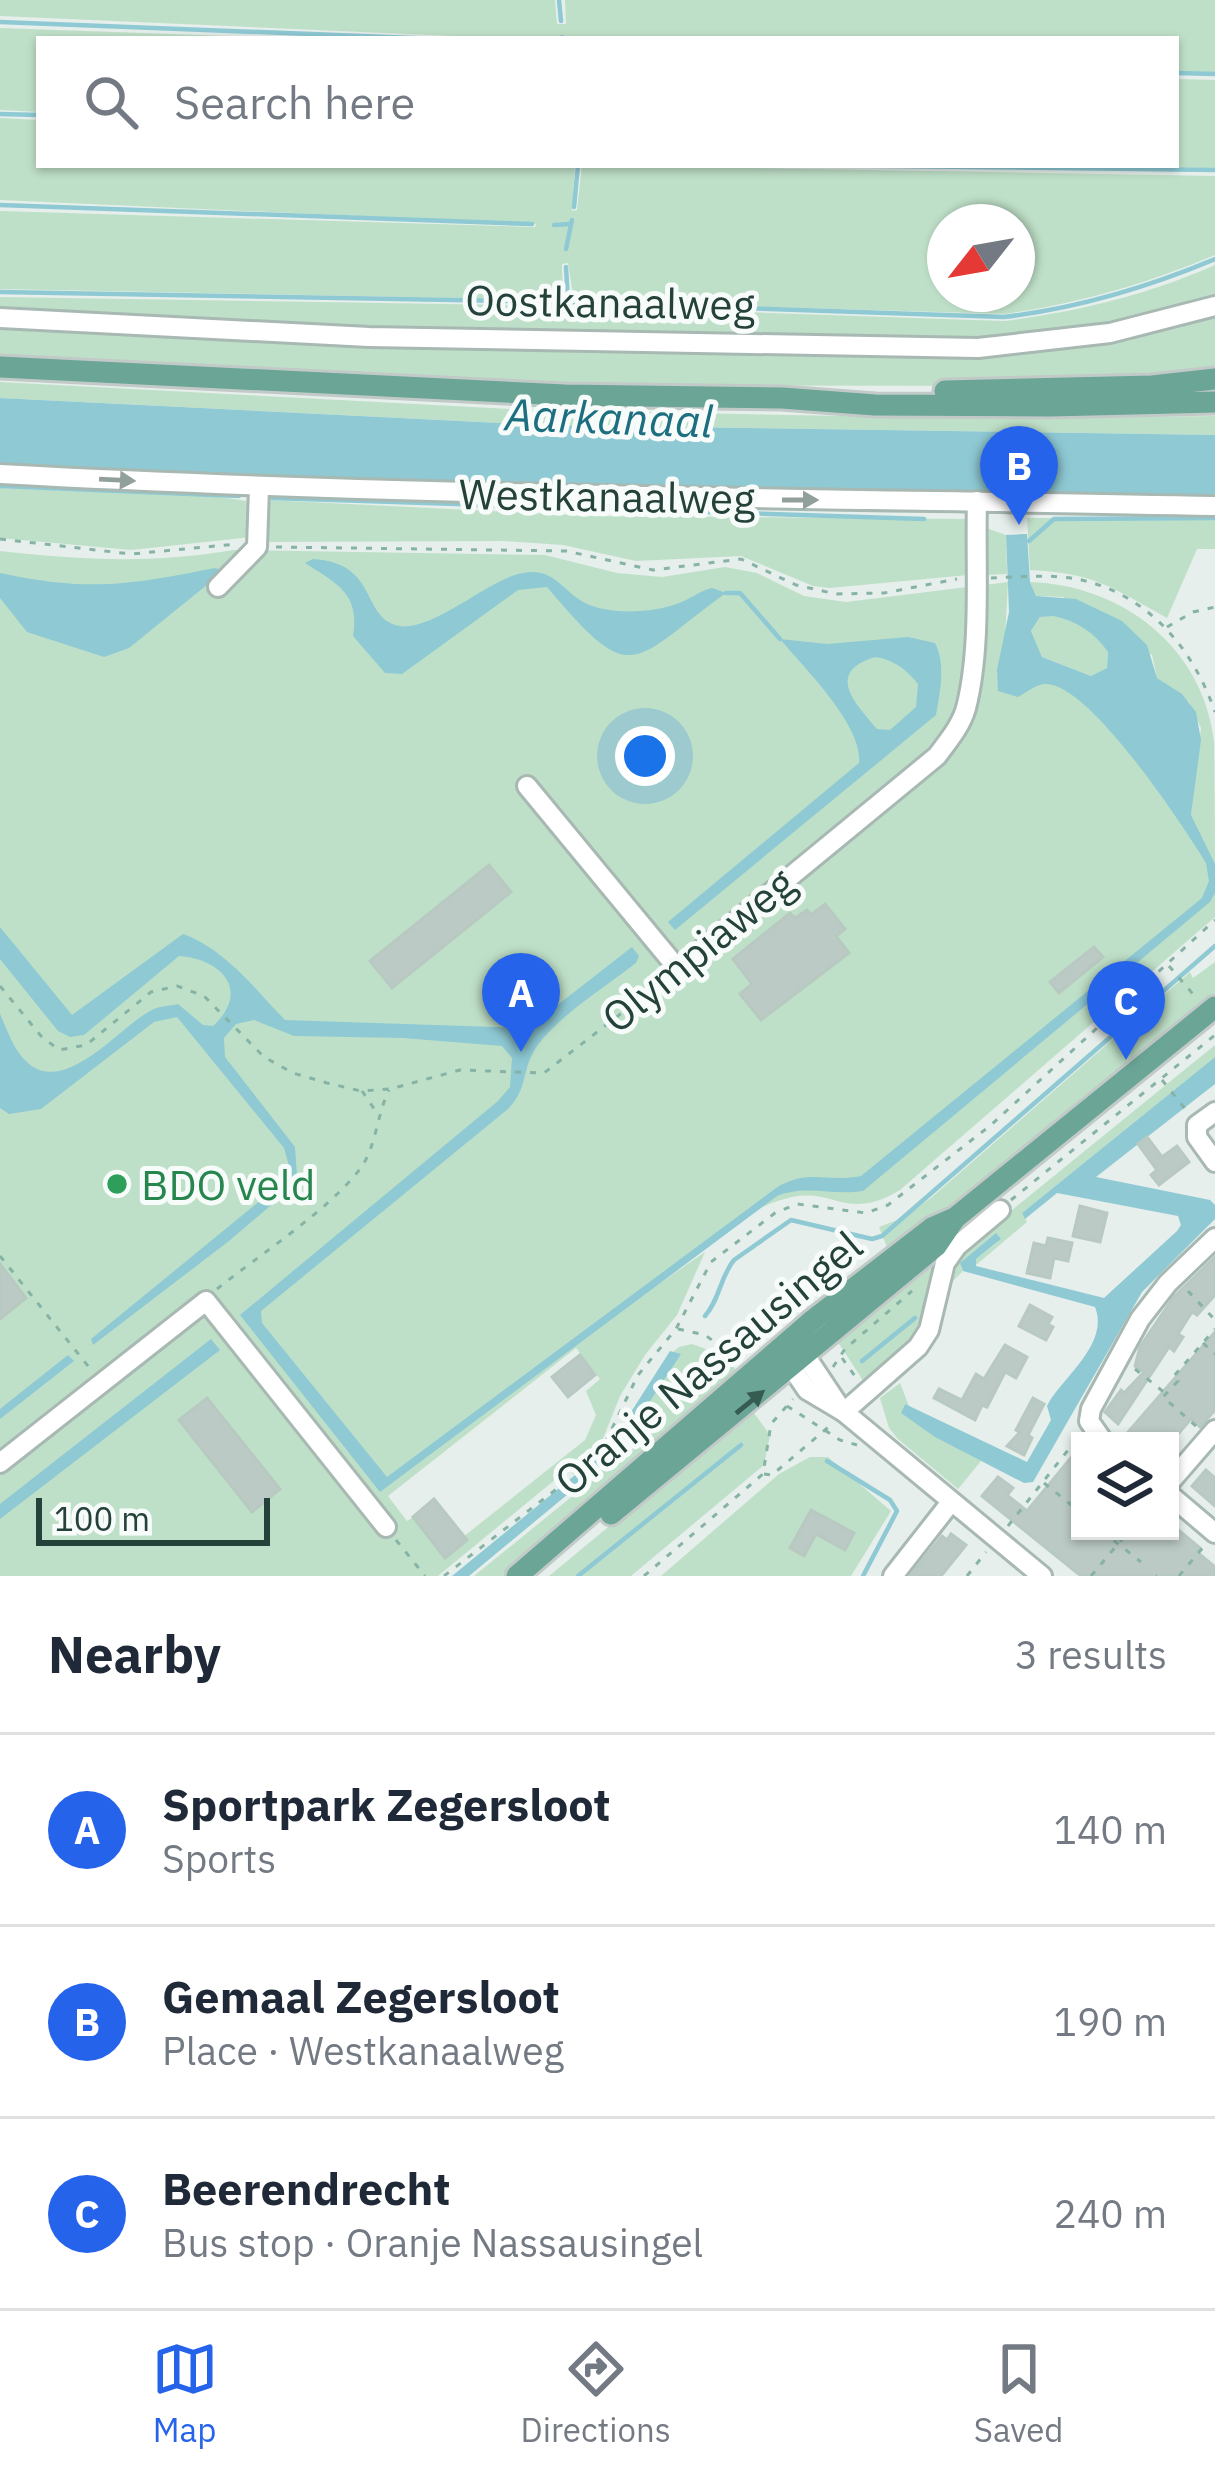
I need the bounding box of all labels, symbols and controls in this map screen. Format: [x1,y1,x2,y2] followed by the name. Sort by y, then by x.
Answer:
[36,36,1179,168] search box
[78,69,144,135] icon: search
[174,73,415,131] text: Search here
[927,204,1035,312] north arrow
[465,272,755,332] street label: Oostkanaalweg
[502,384,714,450] water label: Aarkanaal
[980,426,1058,525] pin: B
[458,466,756,526] street label: Westkanaalweg
[99,471,137,490] one-way arrow
[782,490,820,510] one-way arrow
[615,726,675,786] your location
[590,855,806,1045] street label: Olympiaweg
[482,953,560,1052] pin: A
[1087,961,1165,1060] pin: C
[141,1157,315,1212] place label: BDO veld
[104,1171,130,1197] marker: BDO veld
[543,1218,873,1508] street label: Oranje Nassausingel
[734,1390,765,1415] one-way arrow
[1071,1432,1179,1540] map controls
[1071,1432,1179,1540] button: layers
[36,1492,270,1545] scale bar
[54,1497,150,1540] text: 100 m
[48,1621,221,1687] text: Nearby
[1015,1629,1167,1680] text: 3 results
[162,1775,611,1833] text: Sportpark Zegersloot
[74,1804,100,1855] text: A
[1054,1804,1167,1855] text: 140 m
[162,1833,276,1884] text: Sports
[162,1967,560,2025] text: Gemaal Zegersloot
[74,1996,100,2047] text: B
[1054,1996,1167,2047] text: 190 m
[162,2025,564,2076] text: Place · Westkanaalweg
[162,2159,451,2217] text: Beerendrecht
[74,2188,100,2239] text: C
[1054,2188,1167,2239] text: 240 m
[162,2217,703,2268] text: Bus stop · Oranje Nassausingel
[152,2336,218,2451] tab: Map
[521,2336,671,2451] tab: Directions
[974,2336,1063,2451] tab: Saved

